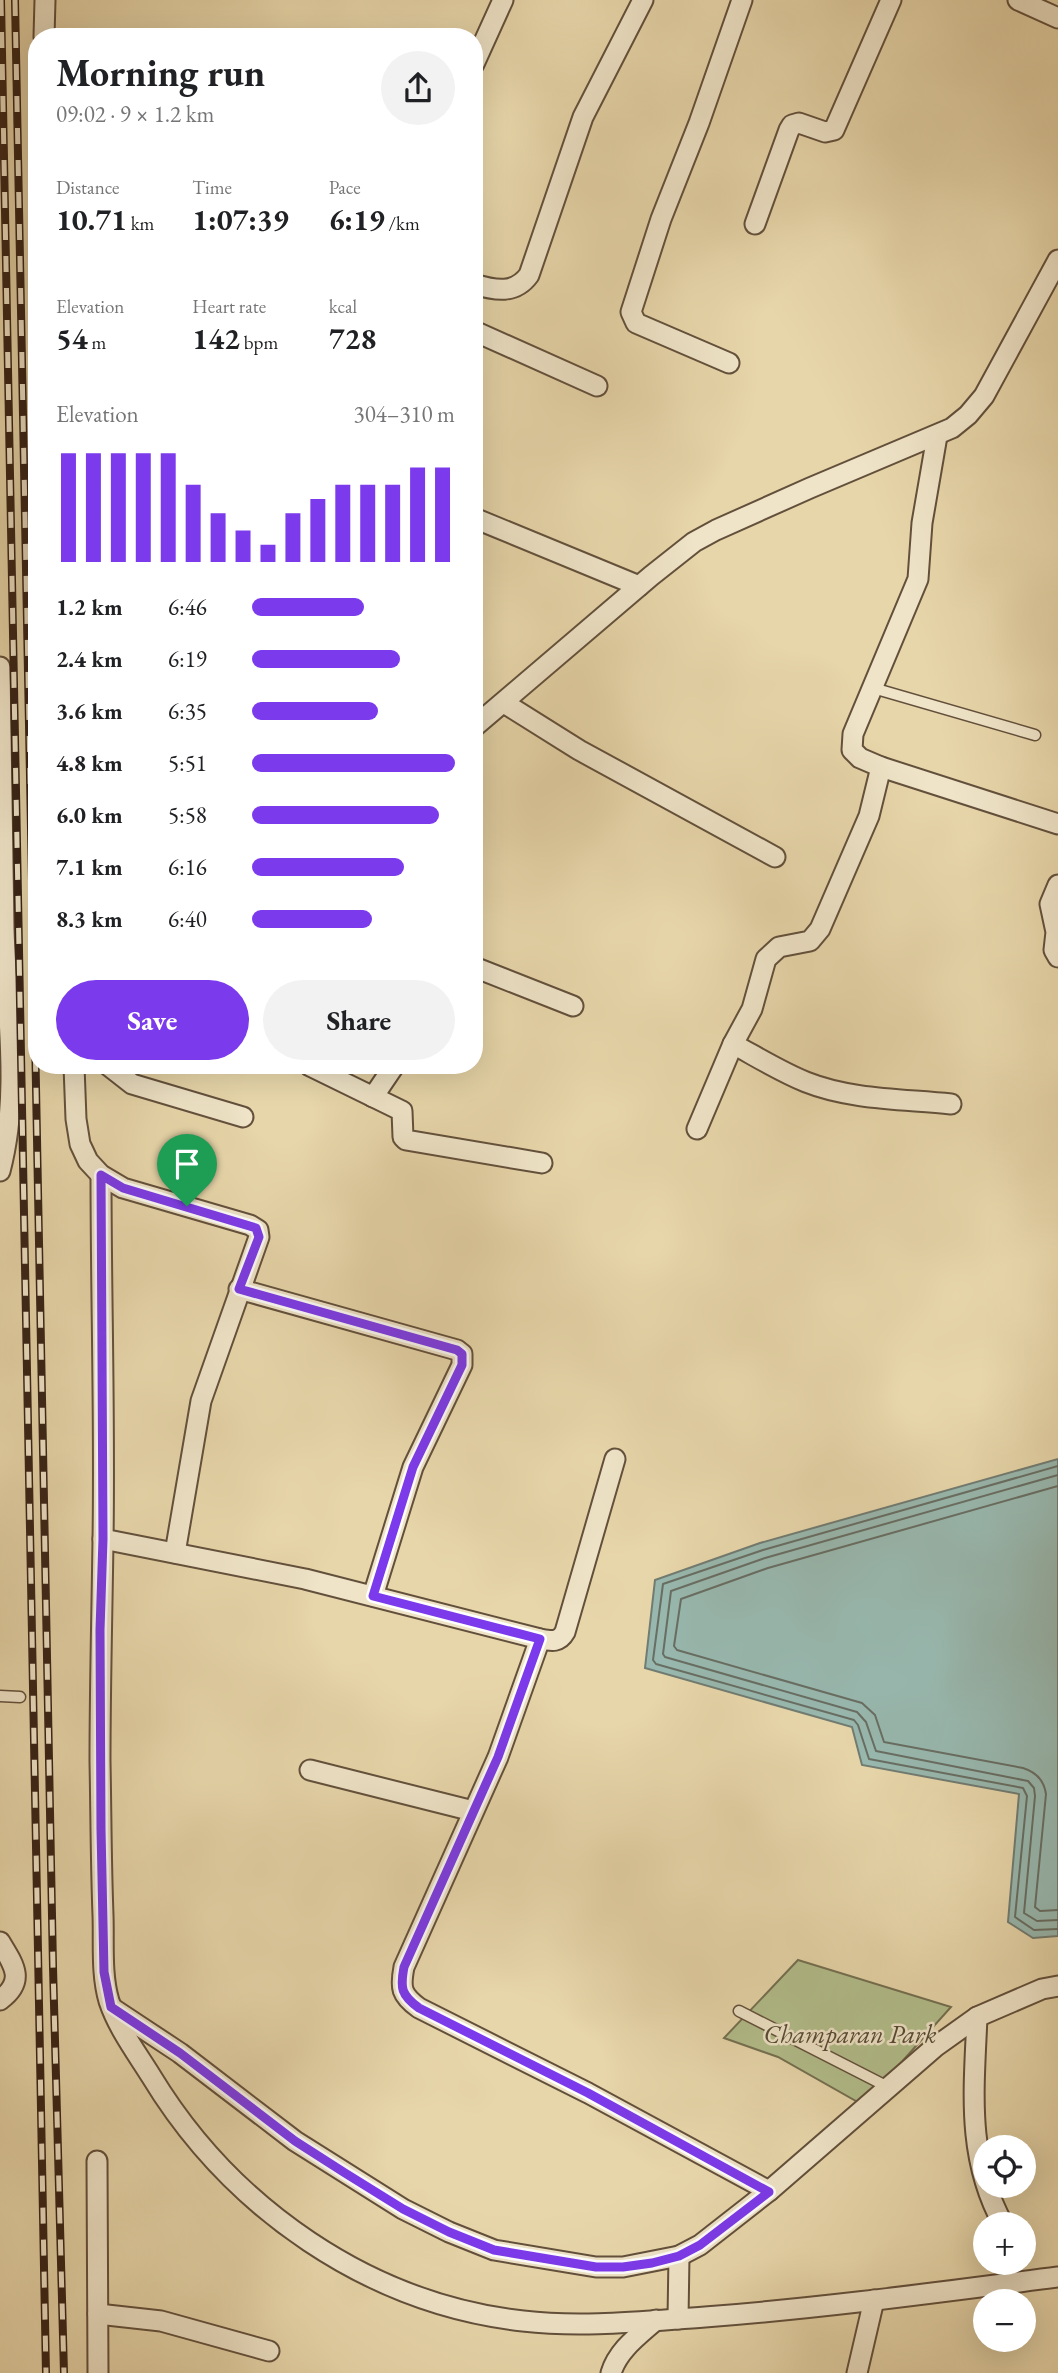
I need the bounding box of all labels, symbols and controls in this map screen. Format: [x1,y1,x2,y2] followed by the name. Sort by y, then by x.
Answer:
[56,48,265,97] text: Morning run
[381,51,455,125] button: share
[56,99,214,129] text: 09:02 · 9 × 1.2 km
[56,175,119,200] text: Distance
[192,175,232,200] text: Time
[329,175,361,200] text: Pace
[56,200,127,239] text: 10.71
[192,200,289,239] text: 1:07:39
[329,200,385,239] text: 6:19
[127,211,154,236] text: km
[385,211,420,236] text: /km
[56,294,124,319] text: Elevation
[192,294,266,319] text: Heart rate
[329,294,357,319] text: kcal
[56,319,88,358] text: 54
[192,319,240,358] text: 142
[329,319,376,358] text: 728
[88,330,106,355] text: m
[240,330,278,355] text: bpm
[56,399,139,429] text: Elevation
[354,399,455,429] text: 304–310 m
[56,592,123,622] text: 1.2 km
[168,592,207,622] text: 6:46
[56,644,123,674] text: 2.4 km
[168,644,207,674] text: 6:19
[56,696,123,726] text: 3.6 km
[168,696,207,726] text: 6:35
[56,748,123,778] text: 4.8 km
[168,748,207,778] text: 5:51
[56,800,123,830] text: 6.0 km
[168,800,207,830] text: 5:58
[56,852,123,882] text: 7.1 km
[168,852,207,882] text: 6:16
[56,904,123,934] text: 8.3 km
[168,904,207,934] text: 6:40
[56,980,249,1060] button: Save
[263,980,455,1060] button: Share
[157,1134,217,1206] pin
[168,1145,206,1183] icon: arrive
[764,2017,937,2051] park label: Champaran Park
[973,2135,1036,2352] map controls
[973,2135,1036,2198] button: locate
[973,2212,1036,2275] button: +
[973,2289,1036,2352] button: −

